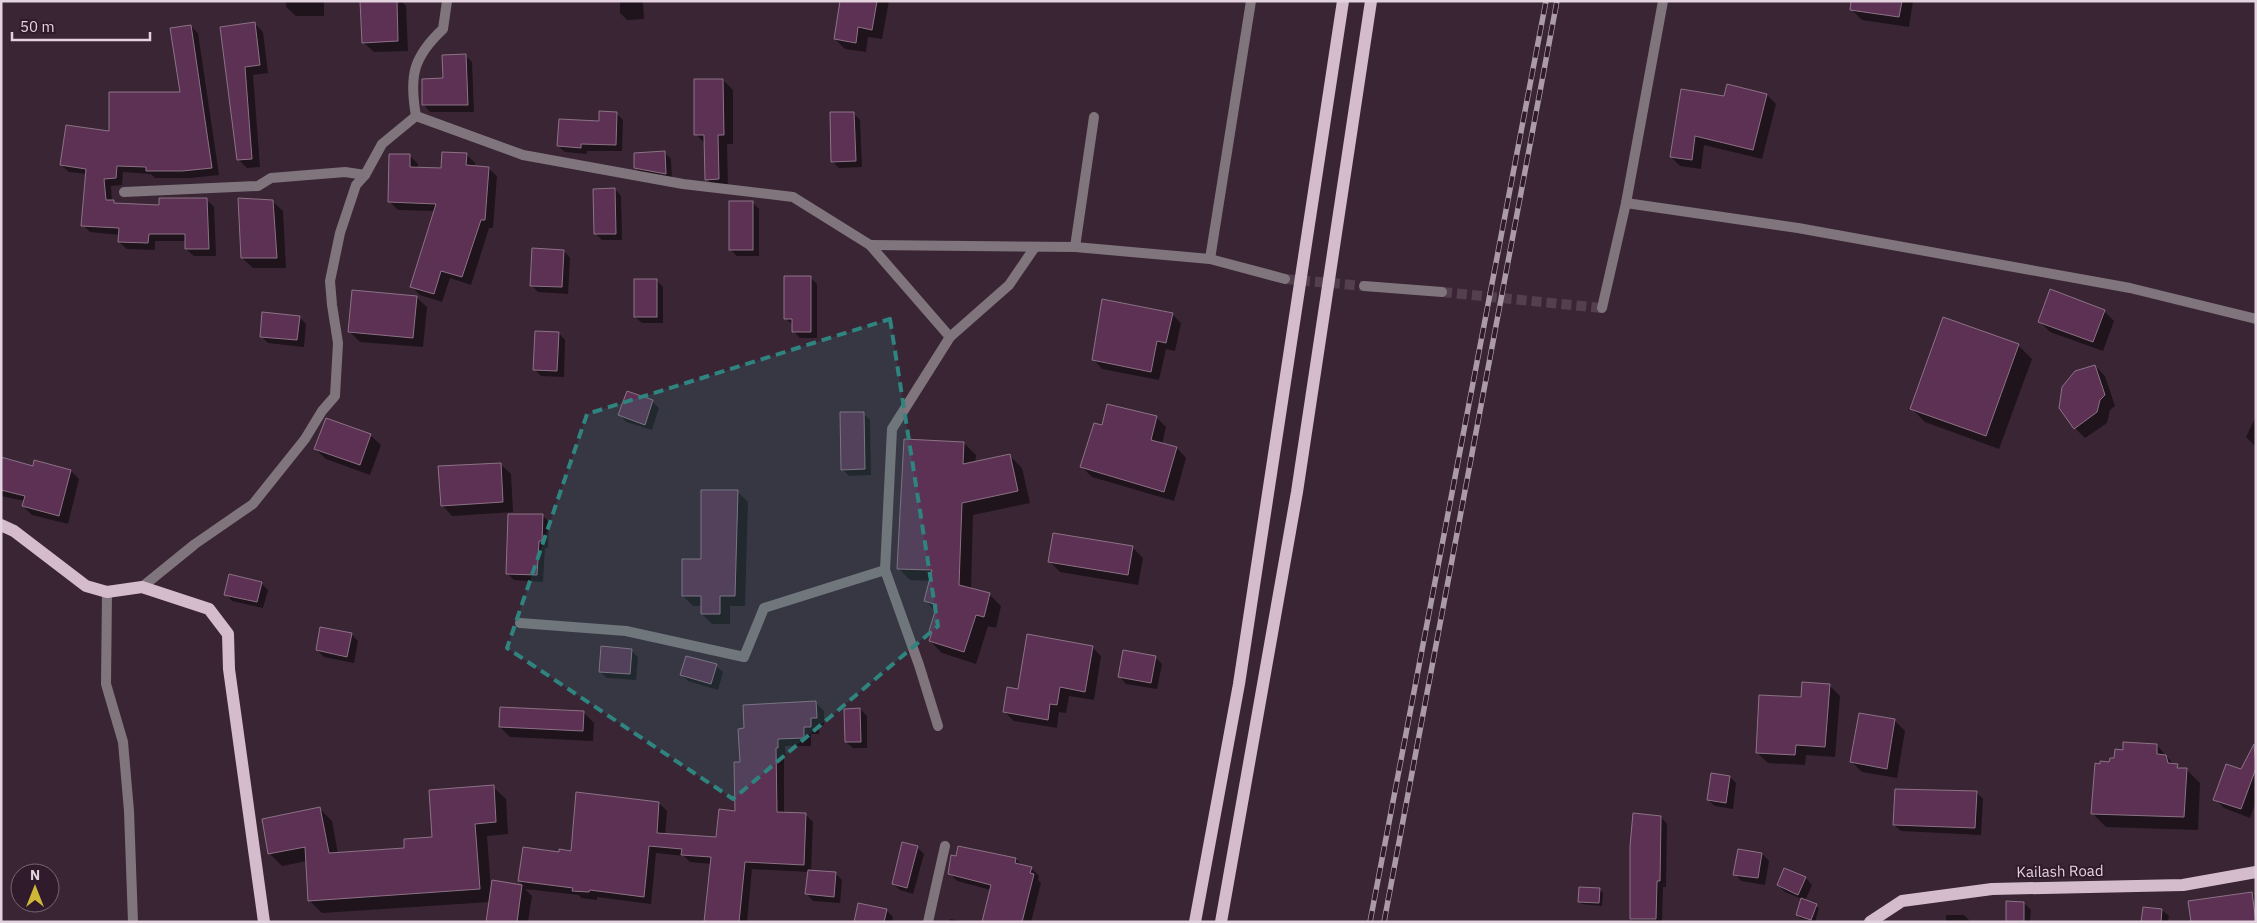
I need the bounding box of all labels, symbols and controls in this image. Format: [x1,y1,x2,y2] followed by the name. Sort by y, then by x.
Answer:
[12,10,150,42] scale bar
[20,17,55,36] text: 50 m
[2016,861,2104,881] street label: Kailash Road
[10,863,60,913] north arrow
[30,866,40,884] text: N

